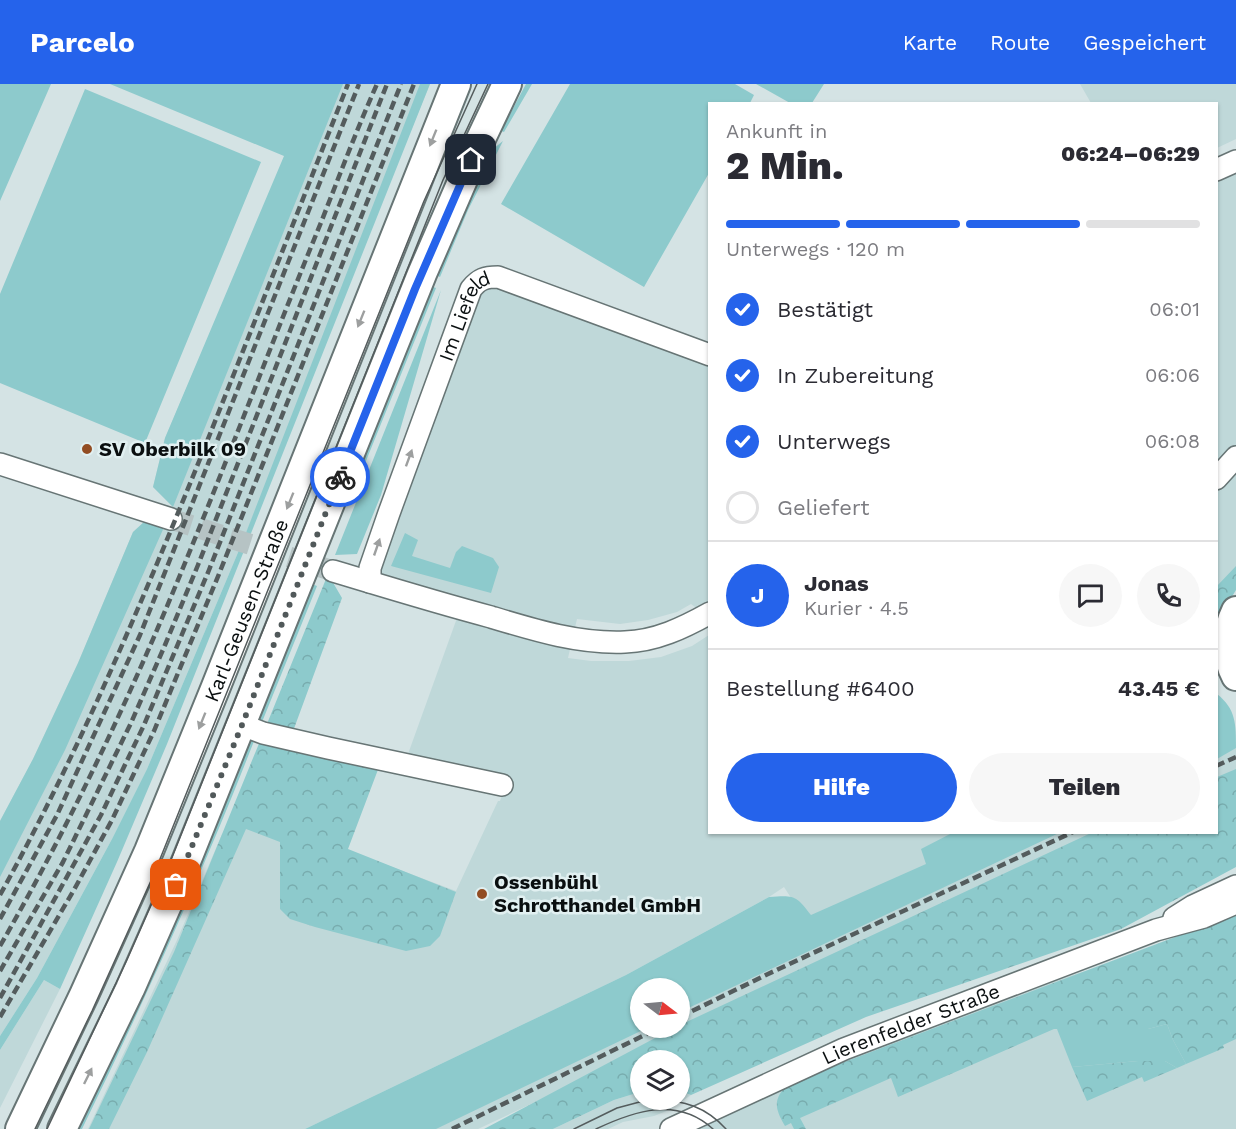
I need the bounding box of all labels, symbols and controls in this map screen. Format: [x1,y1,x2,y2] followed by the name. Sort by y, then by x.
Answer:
[30,26,135,59] text: Parcelo
[903,30,957,55] text: Karte
[990,30,1050,55] text: Route
[1083,30,1206,55] text: Gespeichert
[726,119,827,143] text: Ankunft in
[428,129,437,147] one-way arrow
[445,134,496,185] pin
[1061,141,1200,166] text: 06:24–06:29
[454,143,487,176] icon: home
[726,143,844,188] text: 2 Min.
[726,237,905,261] text: Unterwegs · 120 m
[434,266,494,364] street label: Im Liefeld
[726,293,759,326] icon: check
[777,297,873,322] text: Bestätigt
[1149,297,1200,321] text: 06:01
[356,310,365,328] one-way arrow
[726,359,759,392] icon: check
[777,363,933,388] text: In Zubereitung
[1145,363,1200,387] text: 06:06
[726,425,759,458] icon: check
[777,429,891,454] text: Unterwegs
[1145,429,1200,453] text: 06:08
[99,437,246,461] place label: SV Oberbilk 09
[80,442,94,456] marker: SV Oberbilk 09
[310,447,370,507] courier
[405,449,414,467] one-way arrow
[324,461,357,494] icon: bike
[284,492,294,510] one-way arrow
[777,495,869,520] text: Geliefert
[199,516,293,705] street label: Karl-Geusen-Straße
[373,538,383,556] one-way arrow
[1059,564,1122,627] button: chat
[1137,564,1200,627] button: phone
[804,571,869,596] text: Jonas
[751,583,764,608] text: J
[804,596,909,620] text: Kurier · 4.5
[726,676,915,701] text: Bestellung #6400
[1118,676,1200,701] text: 43.45 €
[197,712,206,730] one-way arrow
[726,753,957,822] button: Hilfe
[969,753,1200,822] button: Teilen
[150,859,201,910] pin
[159,868,192,901] icon: bag
[494,870,701,917] place label: Ossenbühl Schrotthandel GmbH
[475,887,489,901] marker: Ossenbühl Schrotthandel GmbH
[630,978,690,1038] north arrow
[630,978,690,1110] map controls
[818,979,1003,1070] street label: Lierenfelder Straße
[630,1050,690,1110] button: layers
[83,1068,92,1085] one-way arrow

